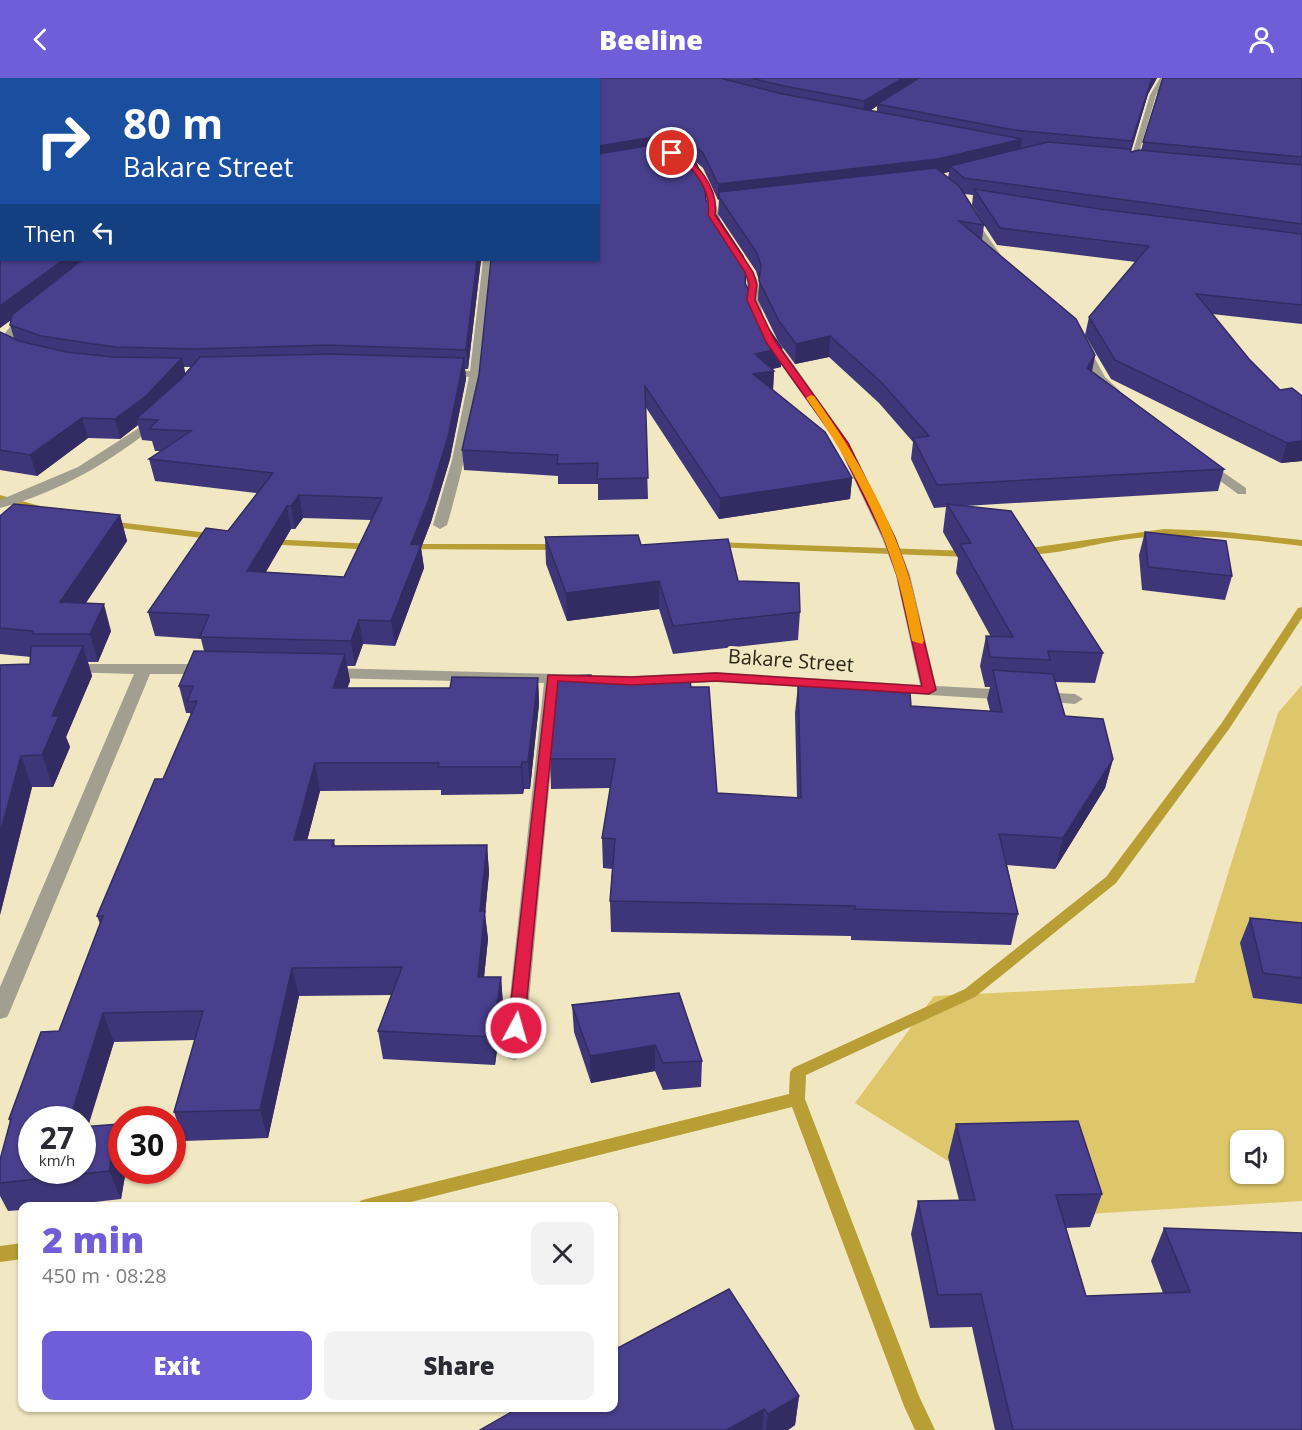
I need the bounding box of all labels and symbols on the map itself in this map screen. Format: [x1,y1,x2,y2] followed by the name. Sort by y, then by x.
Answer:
[646,127,697,178] pin
[727,642,855,678] street label: Bakare Street
[484,996,548,1060] position arrow
[108,1106,186,1184] speed limit sign: 30

